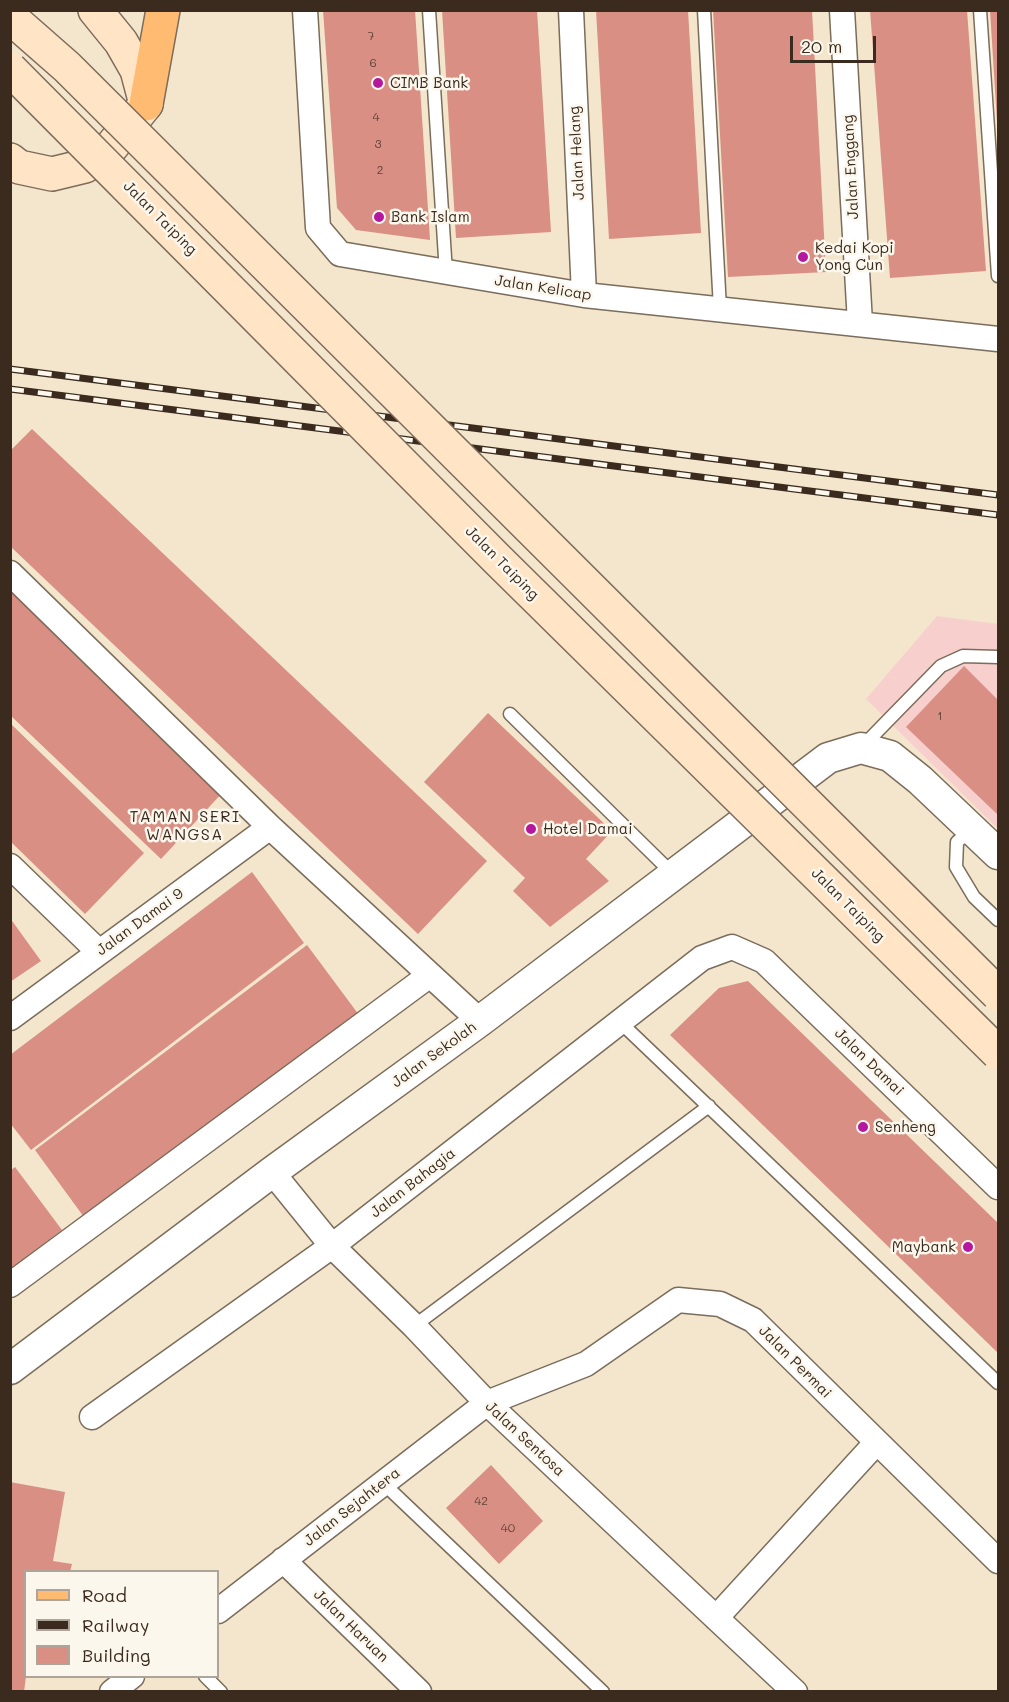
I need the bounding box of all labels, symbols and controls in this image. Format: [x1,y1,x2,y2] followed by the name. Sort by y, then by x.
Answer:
[793,24,878,62] scale bar
[368,29,374,43] house number: 7
[801,34,842,58] text: 20 m
[369,56,377,70] house number: 6
[390,74,468,92] place label: CIMB Bank
[371,76,385,90] marker: CIMB Bank
[566,106,588,200] street label: Jalan Helang
[372,110,380,124] house number: 4
[839,114,863,220] street label: Jalan Enggang
[374,137,382,151] house number: 3
[377,163,383,177] house number: 2
[119,177,201,259] street label: Jalan Taiping
[391,208,470,226] place label: Bank Islam
[372,210,386,224] marker: Bank Islam
[815,239,893,274] place label: Kedai Kopi Yong Cun
[796,250,810,264] marker: Kedai Kopi Yong Cun
[493,271,593,305] street label: Jalan Kelicap
[461,522,543,604] street label: Jalan Taiping
[937,709,943,723] house number: 1
[129,807,241,845] district label: TAMAN SERI WANGSA
[543,820,633,838] place label: Hotel Damai
[524,822,538,836] marker: Hotel Damai
[807,864,889,946] street label: Jalan Taiping
[93,884,187,960] street label: Jalan Damai 9
[388,1018,480,1092] street label: Jalan Sekolah
[831,1024,907,1100] street label: Jalan Damai
[875,1118,936,1136] place label: Senheng
[856,1120,870,1134] marker: Senheng
[367,1144,459,1222] street label: Jalan Bahagia
[892,1238,956,1256] place label: Maybank
[961,1240,975,1254] marker: Maybank
[755,1322,835,1402] street label: Jalan Permai
[482,1398,568,1480] street label: Jalan Sentosa
[300,1464,404,1550] street label: Jalan Sejahtera
[474,1494,488,1508] house number: 42
[501,1521,515,1535] house number: 40
[24,1570,219,1678] legend
[82,1583,127,1607] text: Road
[310,1586,392,1666] street label: Jalan Haruan
[82,1613,149,1637] text: Railway
[82,1643,150,1667] text: Building

